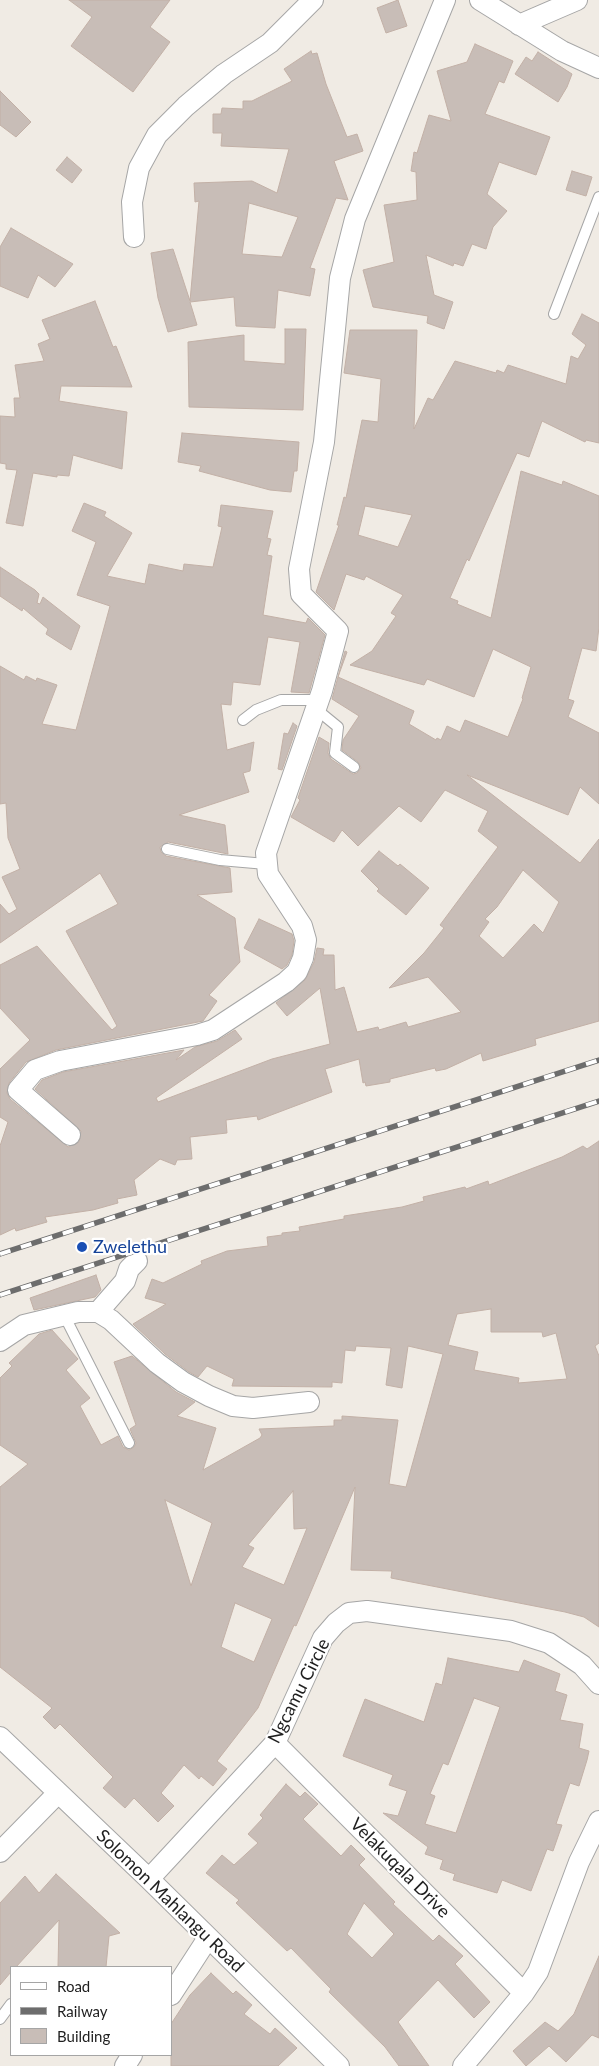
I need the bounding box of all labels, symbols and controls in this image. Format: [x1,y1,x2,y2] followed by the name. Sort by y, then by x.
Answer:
[93,1236,167,1258] place label: Zwelethu
[75,1240,89,1254] marker: Zwelethu
[263,1635,335,1747] street label: Ngcamu Circle
[346,1814,454,1922] street label: Velakuqala Drive
[92,1825,248,1977] street label: Solomon Mahlangu Road
[10,1966,172,2056] legend
[57,1977,90,1995] text: Road
[57,2002,108,2020] text: Railway
[57,2027,110,2045] text: Building

